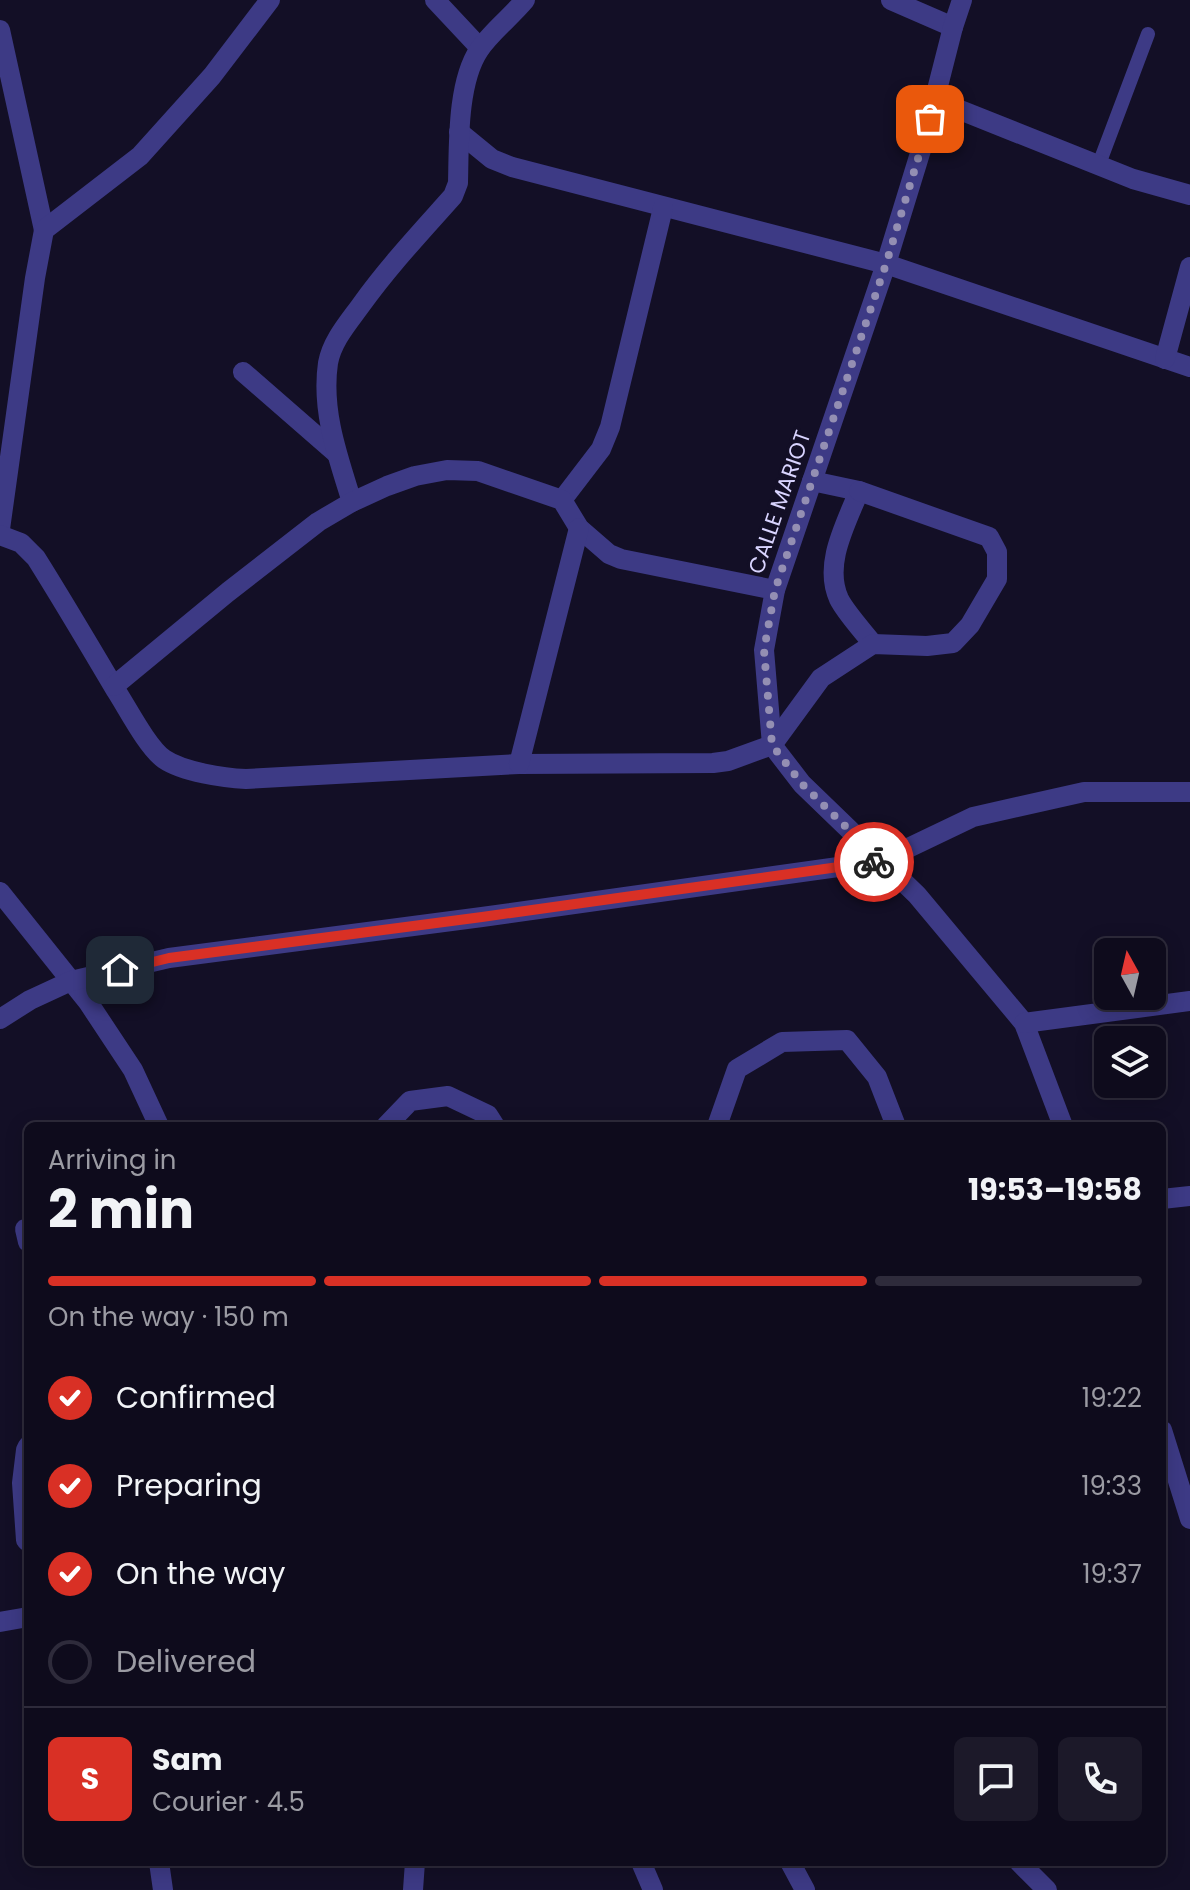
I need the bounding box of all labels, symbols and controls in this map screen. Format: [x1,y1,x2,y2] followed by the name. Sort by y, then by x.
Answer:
[896,85,964,153] pin
[908,97,952,141] icon: bag
[740,426,819,578] street label: CALLE MARIOT
[834,822,914,902] courier
[852,840,896,884] icon: bike
[86,936,154,1004] pin
[1094,938,1166,1010] north arrow
[1094,938,1166,1098] map controls
[98,948,142,992] icon: home
[1094,1026,1166,1098] button: layers
[48,1142,177,1178] text: Arriving in
[968,1168,1142,1211] text: 19:53–19:58
[48,1173,194,1246] text: 2 min
[48,1299,289,1335] text: On the way · 150 m
[48,1376,92,1420] icon: check
[116,1376,276,1419] text: Confirmed
[1082,1380,1142,1416] text: 19:22
[48,1464,92,1508] icon: check
[116,1464,262,1507] text: Preparing
[1081,1468,1142,1504] text: 19:33
[48,1552,92,1596] icon: check
[116,1552,285,1595] text: On the way
[1082,1556,1142,1592] text: 19:37
[116,1640,256,1683] text: Delivered
[954,1737,1038,1821] button: chat
[1058,1737,1142,1821] button: phone
[152,1738,223,1781] text: Sam
[81,1757,99,1800] text: S
[152,1784,305,1820] text: Courier · 4.5

